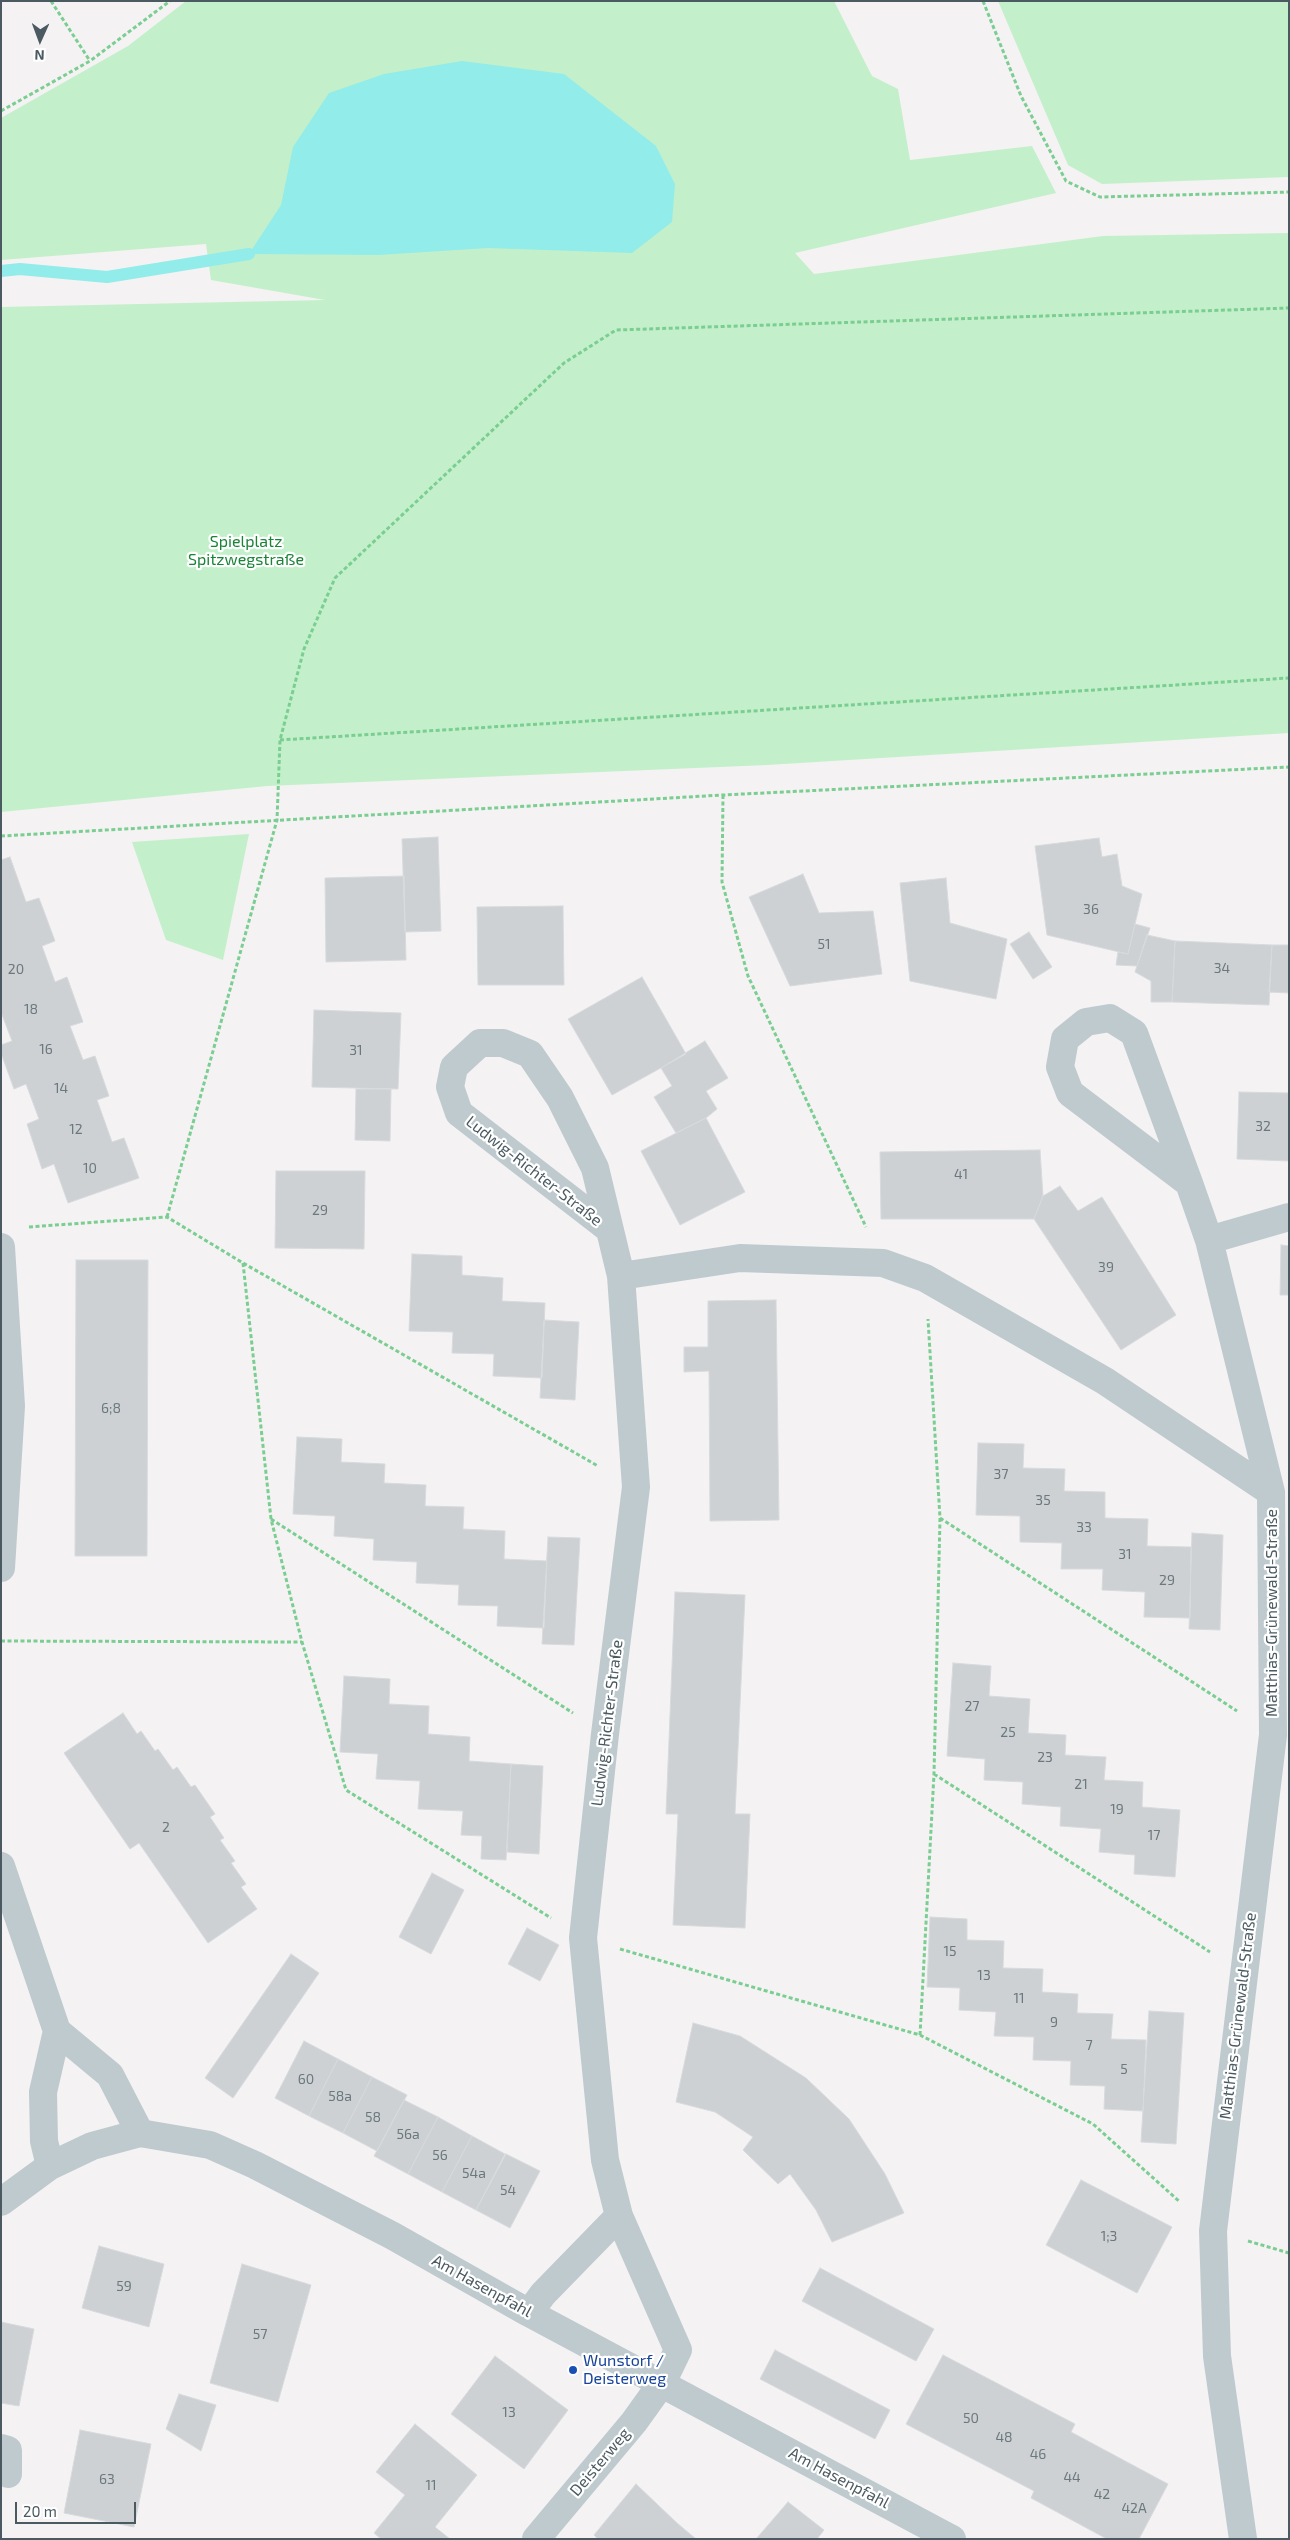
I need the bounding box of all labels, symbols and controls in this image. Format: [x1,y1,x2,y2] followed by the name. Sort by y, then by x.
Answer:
[15,15,65,65] north arrow
[34,47,45,64] text: N
[188,532,304,570] park label: Spielplatz Spitzwegstraße
[1083,901,1099,917] house number: 36
[817,936,831,952] house number: 51
[1214,960,1230,976] house number: 34
[8,961,24,977] house number: 20
[24,1001,38,1017] house number: 18
[39,1041,53,1057] house number: 16
[349,1042,363,1058] house number: 31
[54,1080,68,1096] house number: 14
[462,1112,606,1230] street label: Ludwig-Richter-Straße
[1255,1118,1271,1134] house number: 32
[69,1121,83,1137] house number: 12
[83,1160,97,1176] house number: 10
[954,1166,968,1182] house number: 41
[312,1202,328,1218] house number: 29
[1098,1259,1114,1275] house number: 39
[101,1400,121,1416] house number: 6;8
[994,1466,1008,1482] house number: 37
[1035,1492,1051,1508] house number: 35
[1262,1509,1282,1717] street label: Matthias-Grünewald-Straße
[1076,1519,1092,1535] house number: 33
[1118,1546,1132,1562] house number: 31
[1159,1572,1175,1588] house number: 29
[587,1639,627,1807] street label: Ludwig-Richter-Straße
[964,1698,980,1714] house number: 27
[1000,1724,1016,1740] house number: 25
[1037,1749,1053,1765] house number: 23
[1074,1776,1088,1792] house number: 21
[1110,1801,1124,1817] house number: 19
[162,1819,170,1835] house number: 2
[1148,1827,1160,1843] house number: 17
[1216,1911,1260,2121] street label: Matthias-Grünewald-Straße
[943,1943,957,1959] house number: 15
[977,1967,991,1983] house number: 13
[1013,1990,1025,2006] house number: 11
[1050,2014,1058,2030] house number: 9
[1085,2037,1093,2053] house number: 7
[1120,2061,1128,2077] house number: 5
[298,2071,314,2087] house number: 60
[328,2088,352,2104] house number: 58a
[365,2109,381,2125] house number: 58
[396,2126,420,2142] house number: 56a
[432,2147,448,2163] house number: 56
[462,2165,486,2181] house number: 54a
[500,2182,516,2198] house number: 54
[1101,2228,1117,2244] house number: 1;3
[429,2251,535,2321] street label: Am Hasenpfahl
[116,2278,132,2294] house number: 59
[253,2326,267,2342] house number: 57
[583,2351,666,2389] place label: Wunstorf / Deisterweg
[567,2364,579,2376] marker: Wunstorf / Deisterweg
[502,2404,516,2420] house number: 13
[963,2410,979,2426] house number: 50
[566,2424,634,2500] street label: Deisterweg
[995,2429,1013,2445] house number: 48
[785,2443,893,2513] street label: Am Hasenpfahl
[1030,2446,1046,2462] house number: 46
[1063,2469,1081,2485] house number: 44
[99,2471,115,2487] house number: 63
[425,2477,437,2493] house number: 11
[1094,2486,1110,2502] house number: 42
[18,2492,139,2524] scale bar
[1121,2500,1147,2516] house number: 42A
[23,2502,57,2520] text: 20 m

